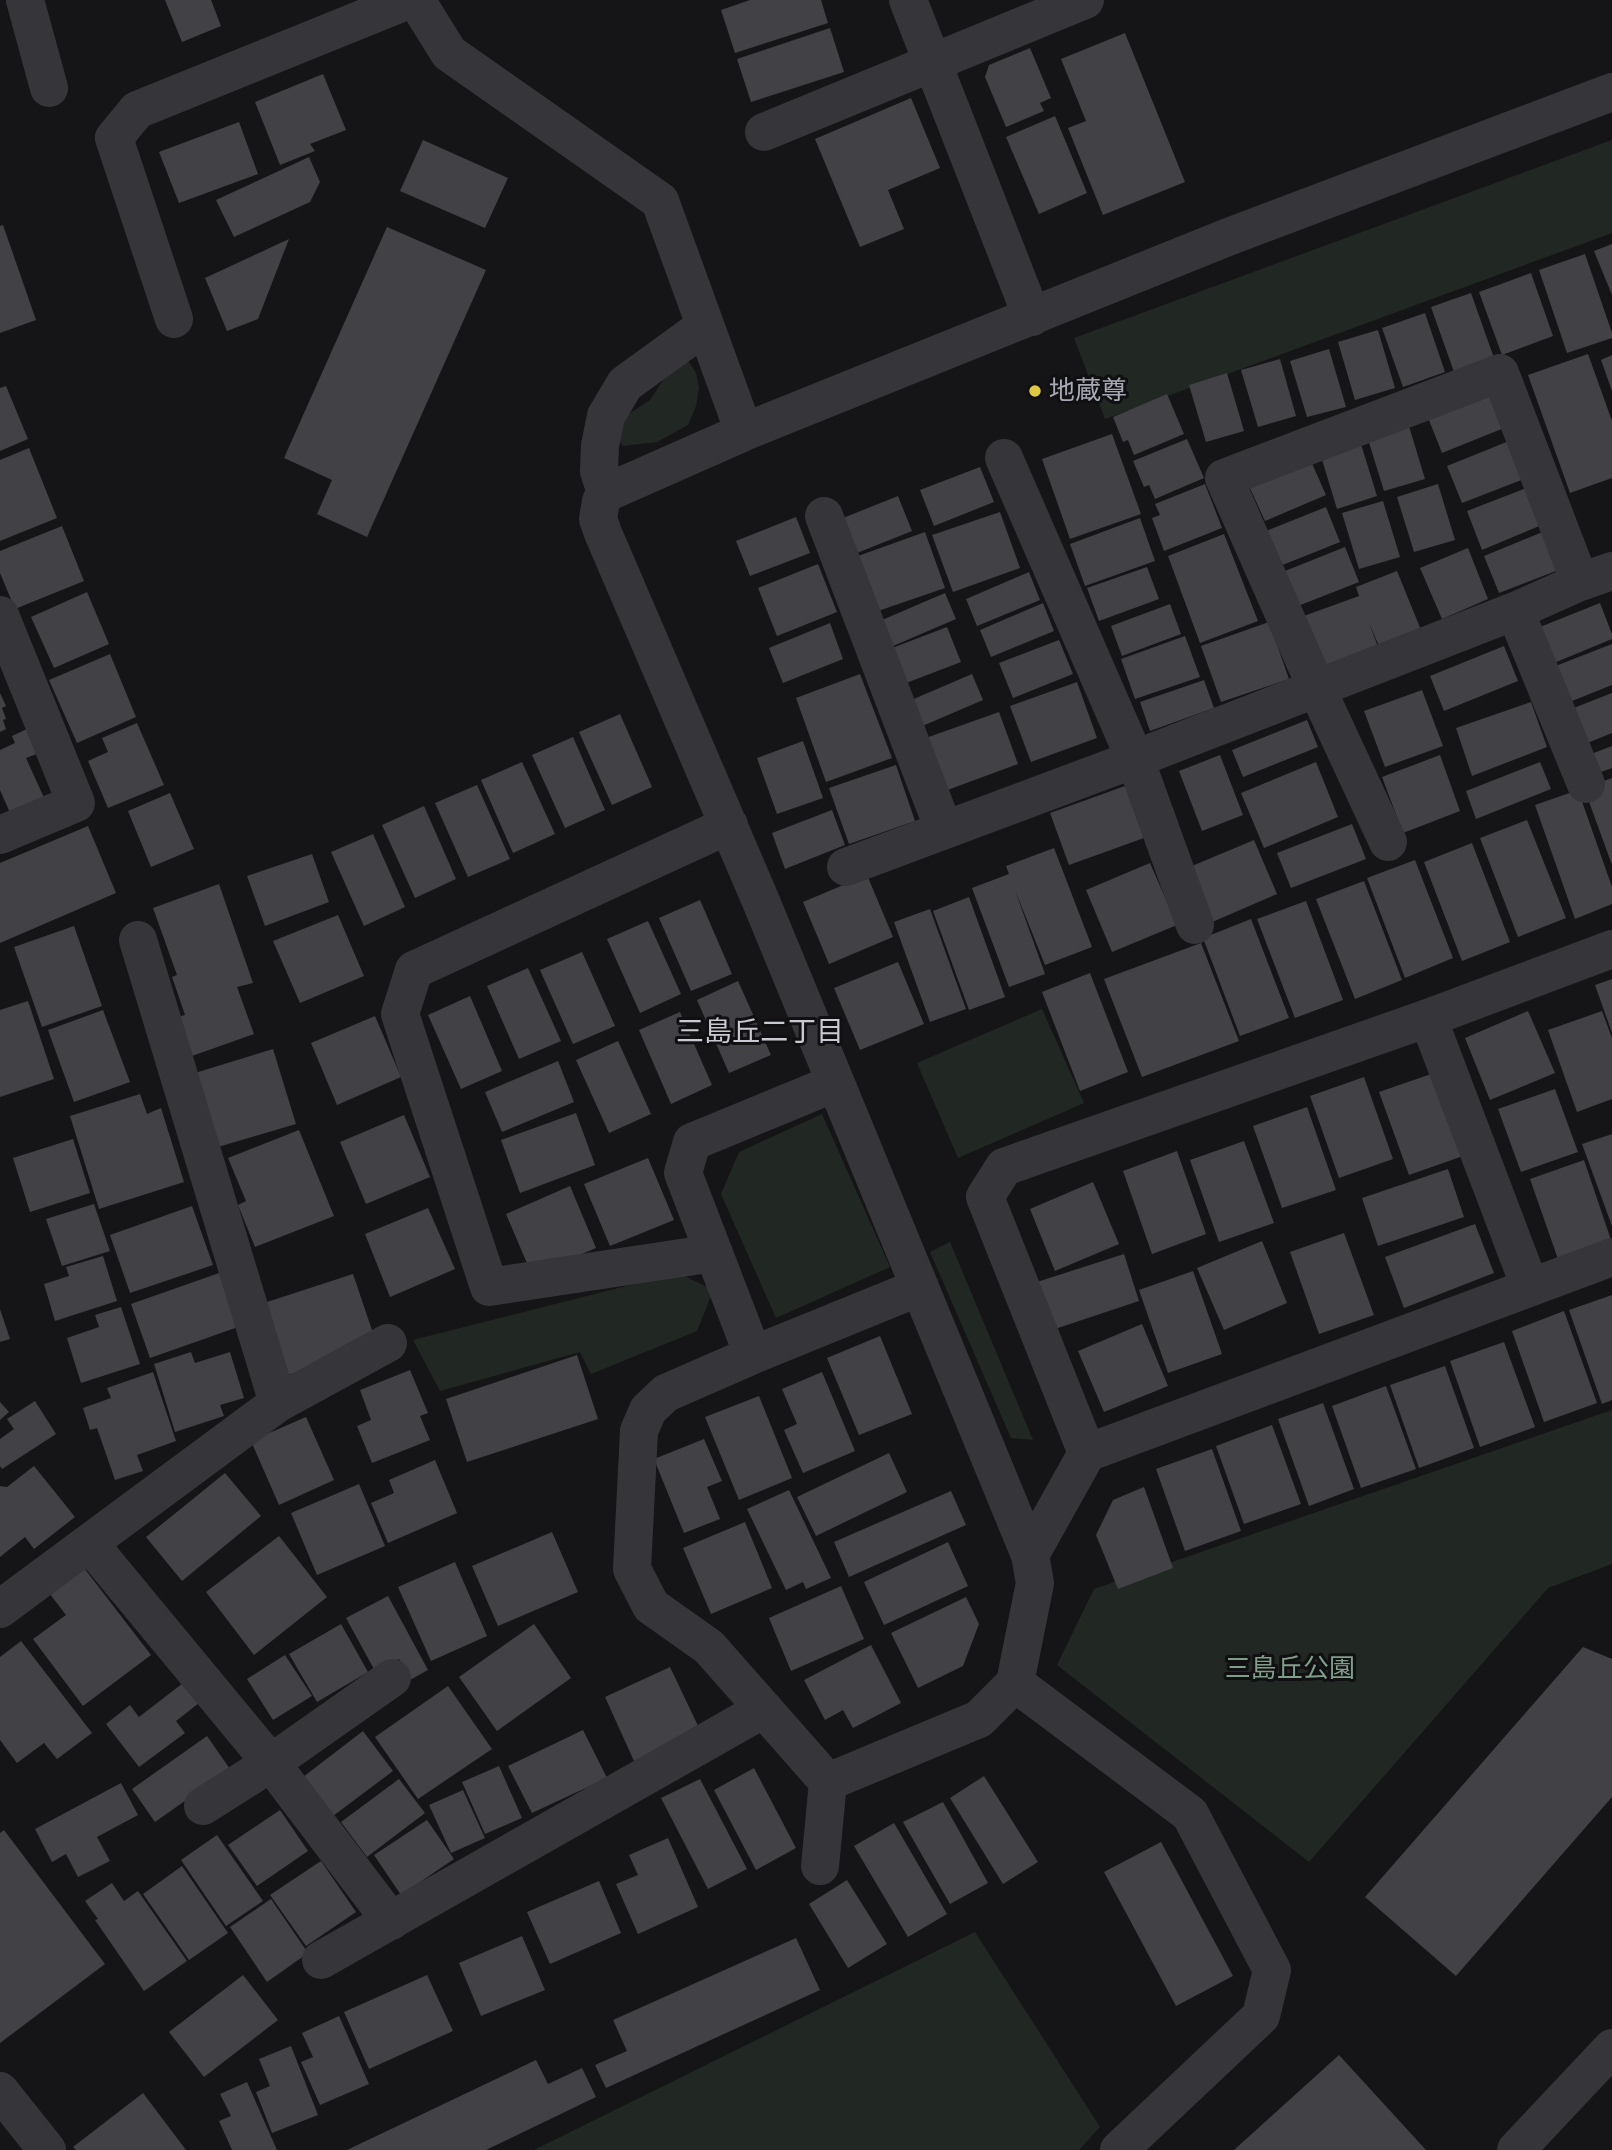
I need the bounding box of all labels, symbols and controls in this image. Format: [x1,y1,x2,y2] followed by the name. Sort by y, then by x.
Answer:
[1049,375,1127,407] place label: 地蔵尊
[1027,383,1043,399] marker: 地蔵尊
[676,1016,844,1050] district label: 三島丘二丁目
[1225,1653,1355,1685] park label: 三島丘公園

